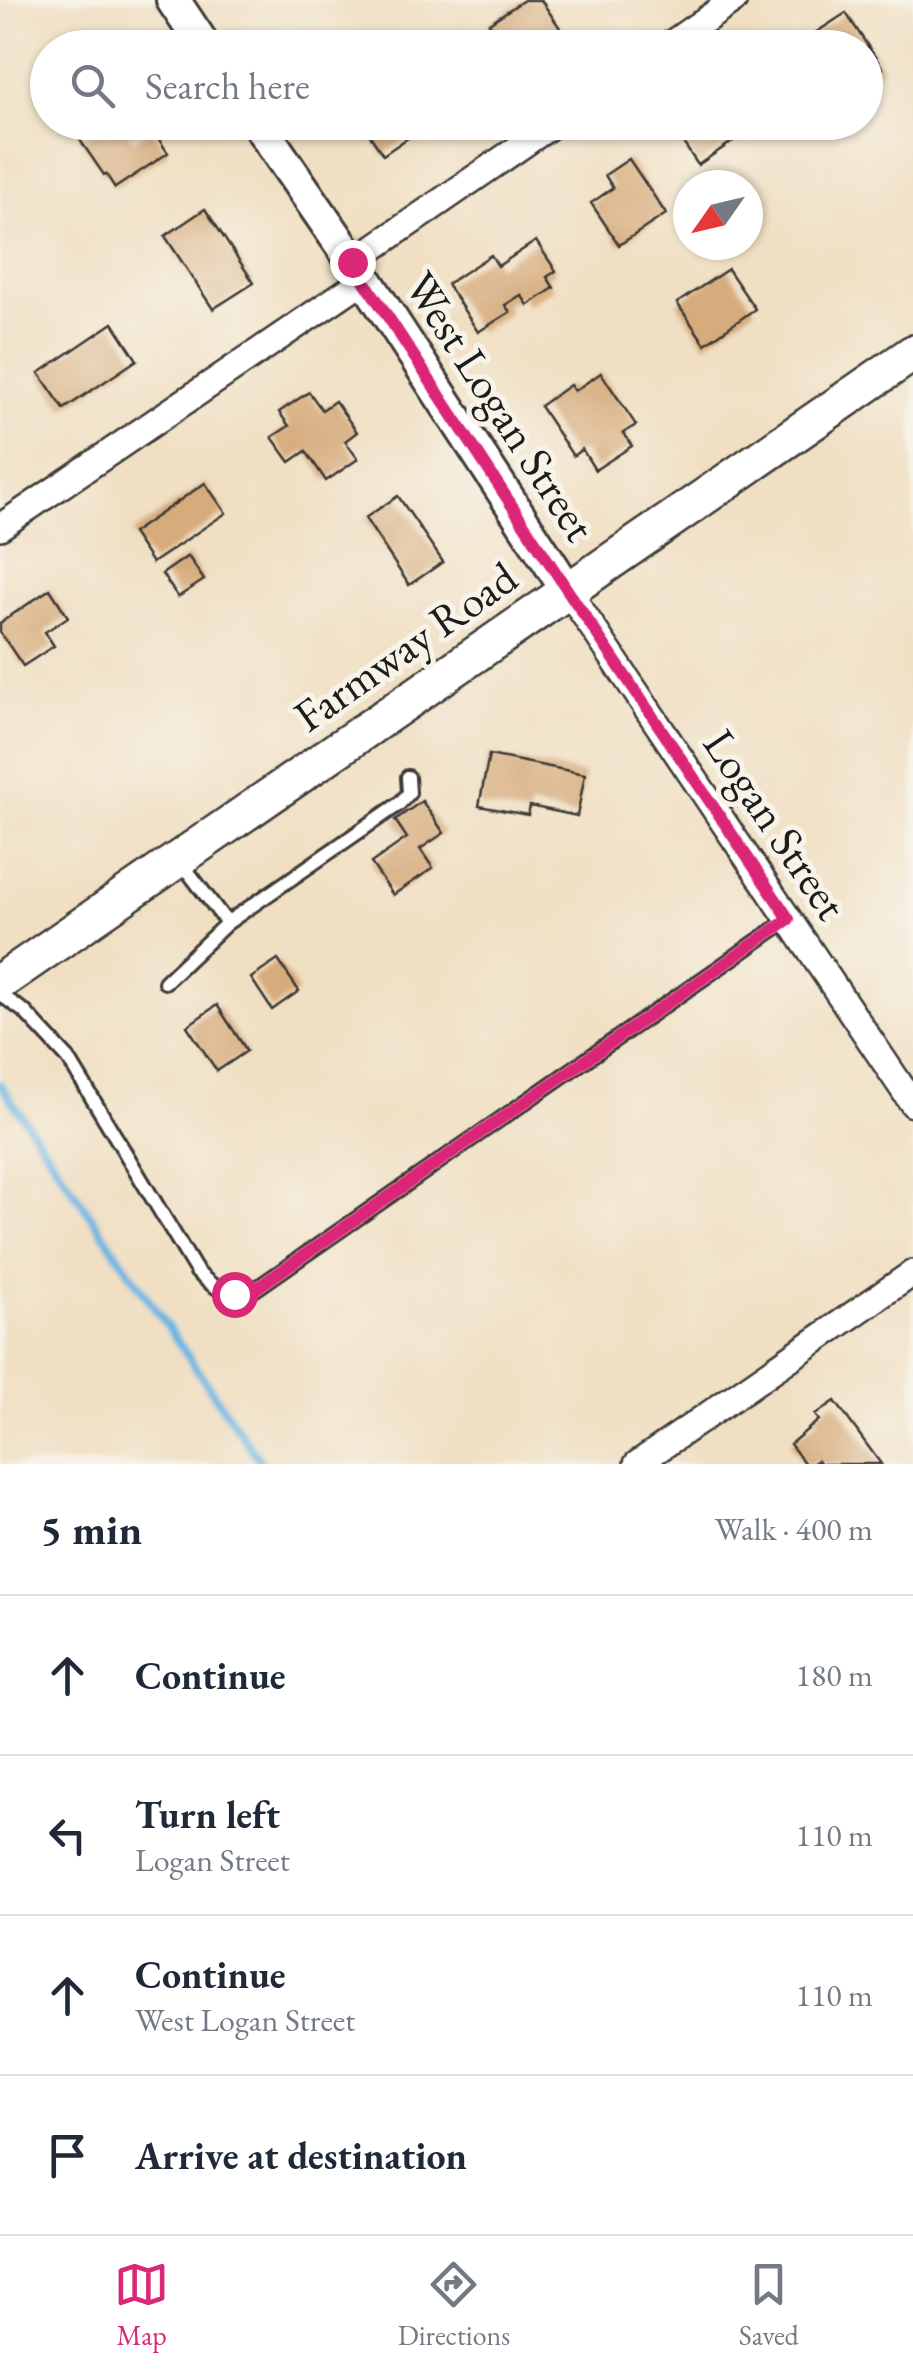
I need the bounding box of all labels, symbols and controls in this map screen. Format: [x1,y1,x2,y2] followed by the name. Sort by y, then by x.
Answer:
[30,30,883,140] search box
[65,58,120,113] icon: search
[145,61,310,110] text: Search here
[673,170,763,260] north arrow
[330,240,376,286] route end
[392,260,610,552] street label: West Logan Street
[282,548,528,744] street label: Farmway Road
[691,718,861,930] street label: Logan Street
[212,1272,258,1318] route start
[40,1502,142,1557] text: 5 min
[715,1508,873,1550] text: Walk · 400 m
[40,1648,95,1703] icon: ahead
[135,1651,286,1700] text: Continue
[796,1654,873,1696] text: 180 m
[135,1790,280,1839] text: Turn left
[40,1808,95,1863] icon: left
[796,1814,873,1856] text: 110 m
[135,1839,290,1881] text: Logan Street
[135,1950,286,1999] text: Continue
[40,1968,95,2023] icon: ahead
[796,1974,873,2016] text: 110 m
[135,1999,355,2041] text: West Logan Street
[40,2128,95,2183] icon: arrive
[135,2131,467,2180] text: Arrive at destination
[114,2257,169,2353] tab: Map
[398,2257,510,2353] tab: Directions
[739,2257,799,2353] tab: Saved

